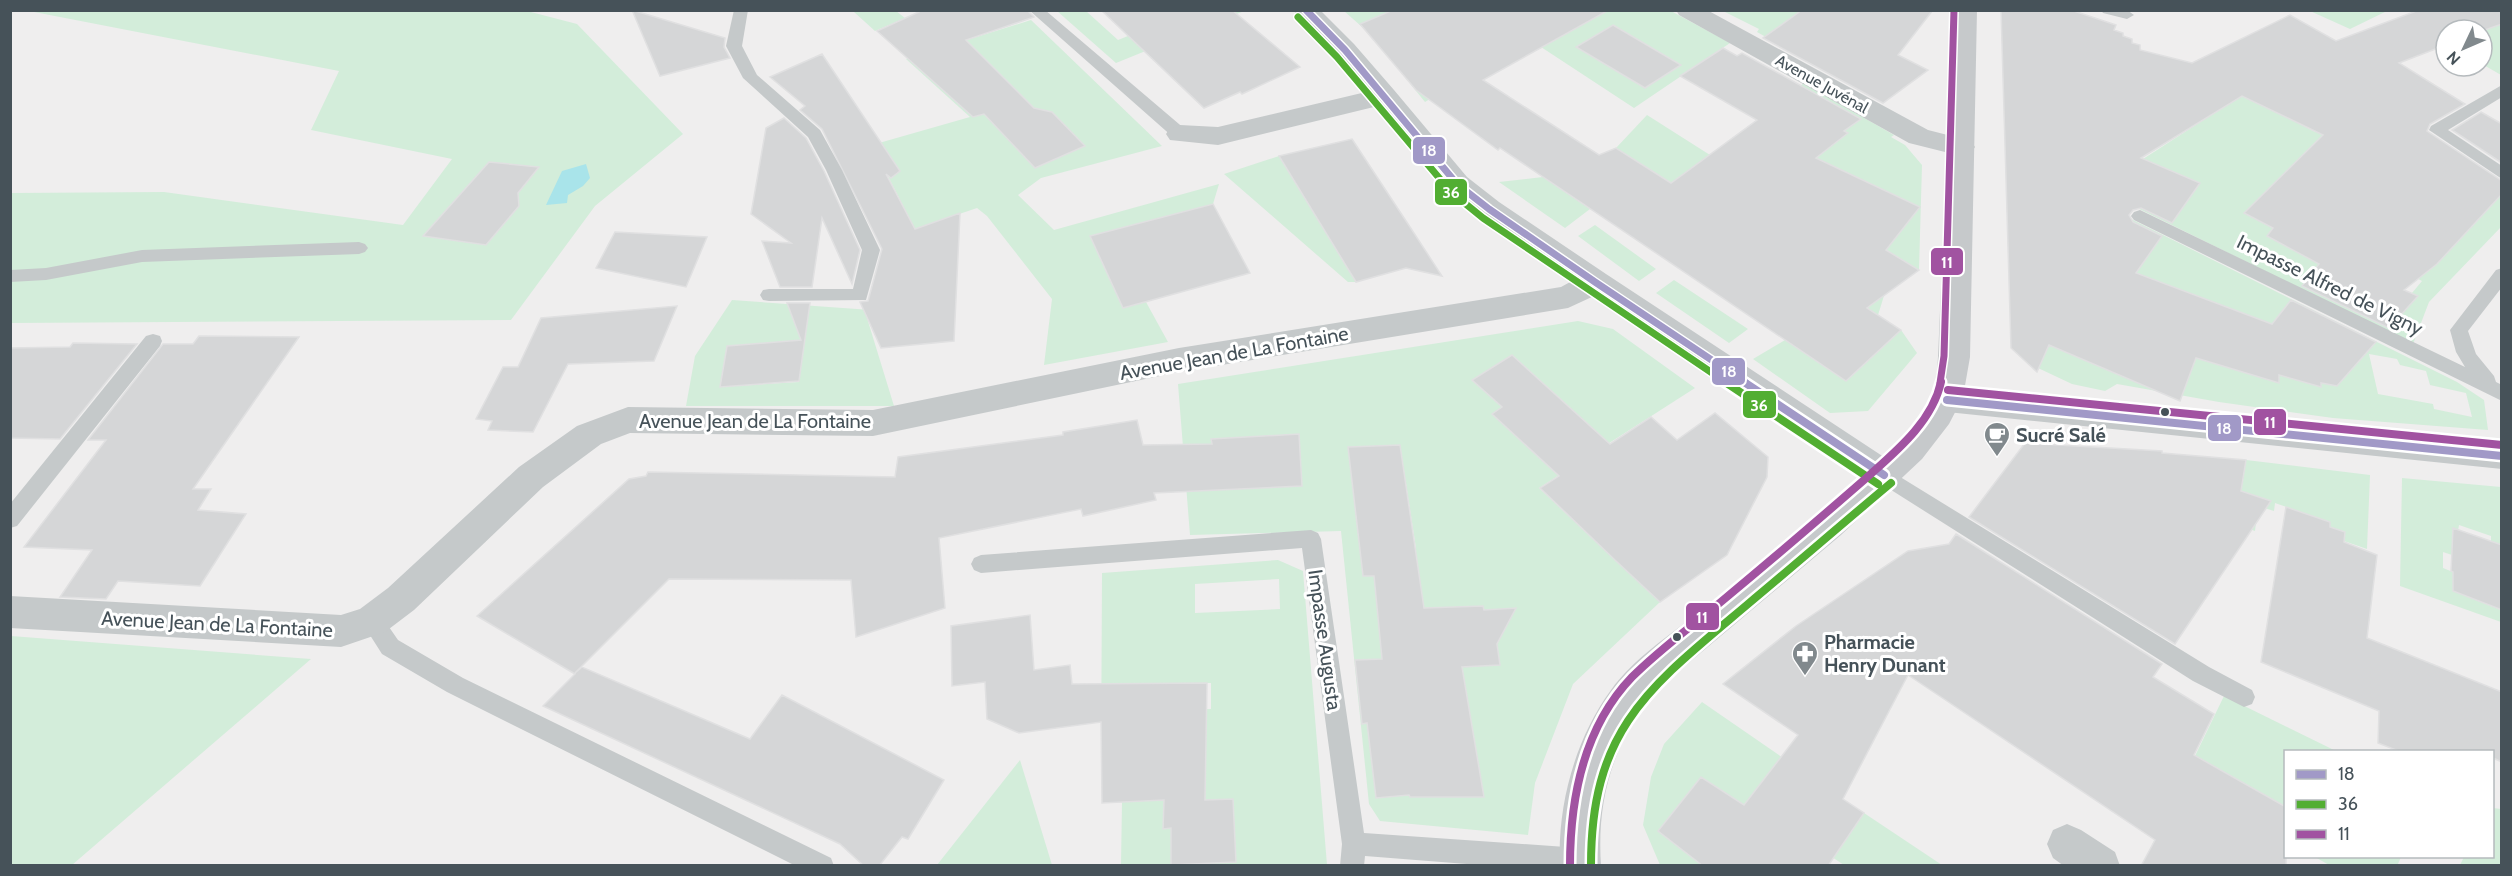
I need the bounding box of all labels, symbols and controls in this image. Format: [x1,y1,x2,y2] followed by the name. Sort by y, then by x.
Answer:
[2434,18,2494,78] north arrow
[2443,47,2464,69] text: N
[1772,51,1872,117] street label: Avenue Juvénal
[1412,136,1446,165] line badge: 18
[1421,141,1437,160] text: 18
[1434,178,1468,206] line badge: 36
[1442,183,1460,202] text: 36
[2233,229,2427,341] street label: Impasse Alfred de Vigny
[1930,247,1964,276] line badge: 11
[1941,253,1953,272] text: 11
[1118,321,1350,385] street label: Avenue Jean de La Fontaine
[1711,357,1746,386] line badge: 18
[1721,362,1737,381] text: 18
[1742,390,1777,419] line badge: 36
[1750,396,1768,415] text: 36
[2159,406,2171,418] unlabelled marker
[2253,408,2287,436] line badge: 11
[639,409,871,433] street label: Avenue Jean de La Fontaine
[2264,413,2276,432] text: 11
[2207,414,2242,442] line badge: 18
[2216,419,2232,438] text: 18
[1982,420,2012,458] cafe icon: Sucré Salé
[2016,423,2106,447] place label: Sucré Salé
[1303,568,1347,712] street label: Impasse Augusta
[1685,602,1720,631] line badge: 11
[101,606,333,642] street label: Avenue Jean de La Fontaine
[1696,608,1708,627] text: 11
[1824,630,1946,677] place label: Pharmacie Henry Dunant
[1671,631,1683,643] unlabelled marker
[1790,639,1820,677] pharmacy icon: Pharmacie Henry Dunant
[2284,750,2494,858] legend
[2338,763,2355,785] text: 18
[2338,793,2358,815] text: 36
[2338,823,2350,845] text: 11

